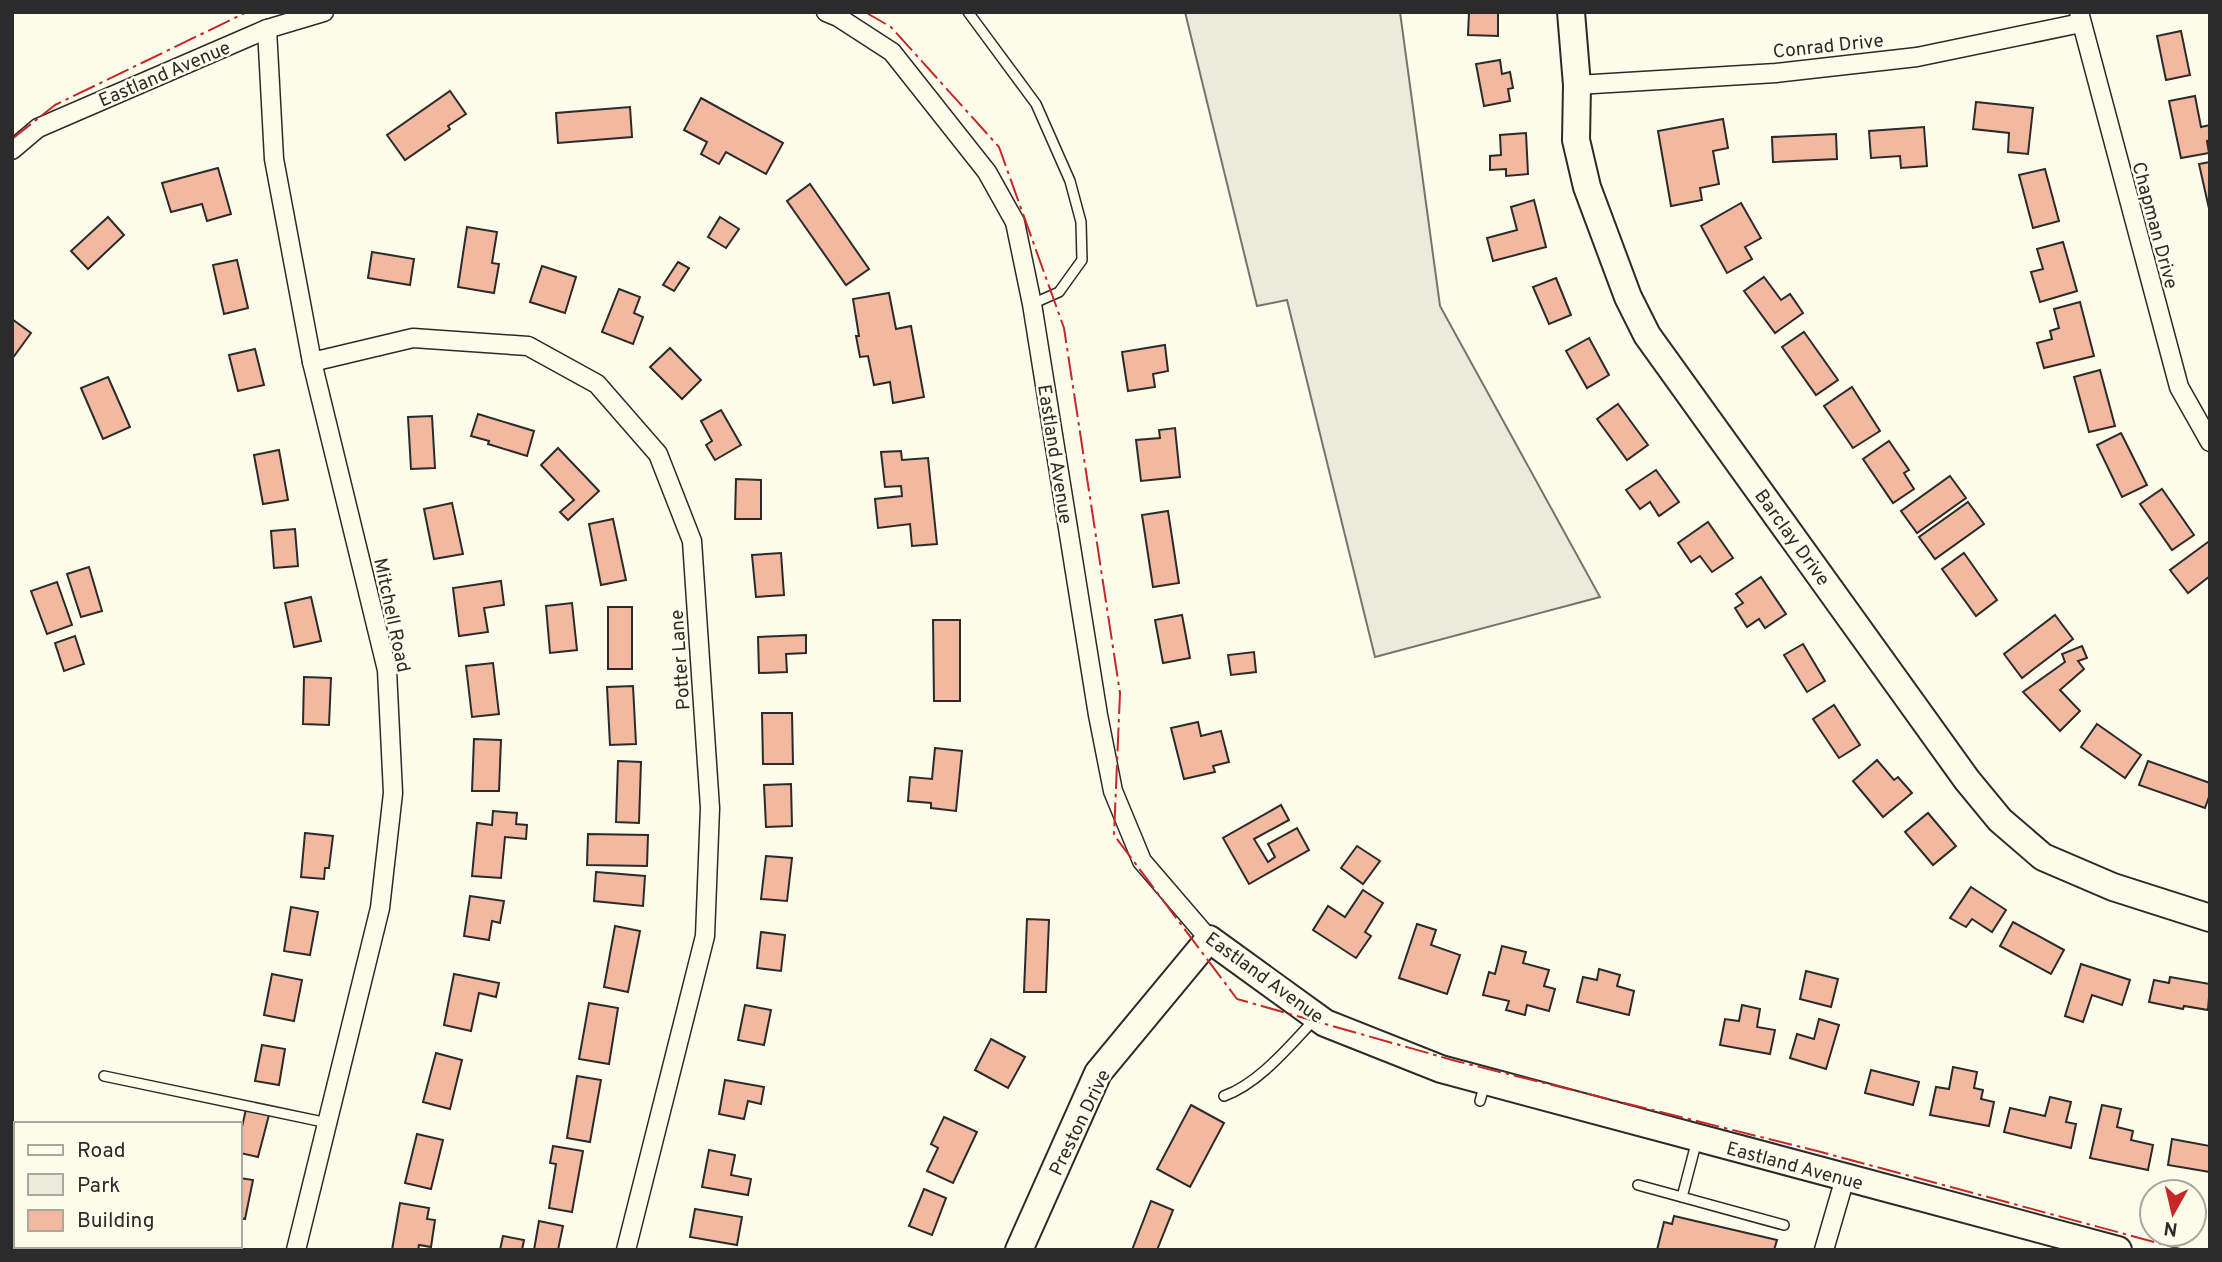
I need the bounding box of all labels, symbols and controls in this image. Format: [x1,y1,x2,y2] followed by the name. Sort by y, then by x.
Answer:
[1772,29,1885,65] street label: Conrad Drive
[95,36,234,113] street label: Eastland Avenue
[2126,159,2183,292] street label: Chapman Drive
[1031,383,1077,526] street label: Eastland Avenue
[1748,485,1835,591] street label: Barclay Drive
[367,556,415,675] street label: Mitchell Road
[666,609,696,711] street label: Potter Lane
[1200,927,1328,1030] street label: Eastland Avenue
[1045,1066,1117,1180] street label: Preston Drive
[14,1122,242,1248] legend
[1723,1137,1866,1197] street label: Eastland Avenue
[77,1138,126,1165] text: Road
[77,1173,120,1200] text: Park
[2138,1178,2208,1248] north arrow
[77,1208,155,1235] text: Building
[2162,1215,2179,1241] text: N

